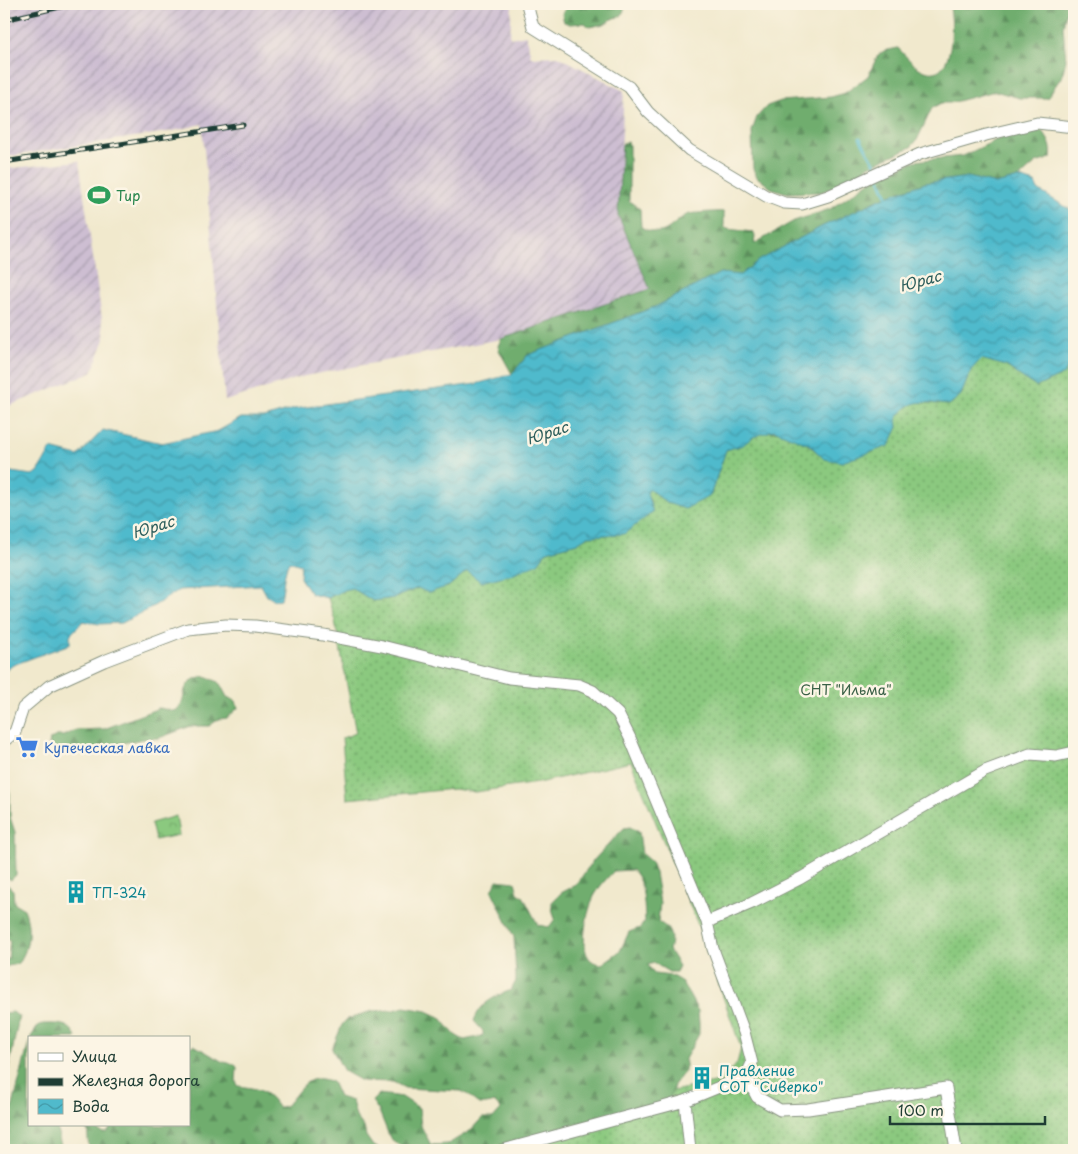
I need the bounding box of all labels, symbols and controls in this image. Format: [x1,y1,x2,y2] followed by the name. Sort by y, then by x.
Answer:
[86,182,112,208] sports icon: Тир
[116,185,140,206] place label: Тир
[897,263,945,297] water label: Юрас
[523,414,572,449] water label: Юрас
[129,508,178,543] water label: Юрас
[800,679,892,700] park label: СНТ "Ильма"
[14,734,40,760] supermarket icon: Купеческая лавка
[44,737,170,758] place label: Купеческая лавка
[63,879,89,905] building icon: ТП-324
[92,882,147,903] place label: ТП-324
[28,1036,190,1126] legend
[72,1044,117,1067] text: Улица
[719,1060,824,1097] place label: Правление СОТ "Сиверко"
[689,1065,715,1091] building icon: Правление СОТ "Сиверко"
[72,1068,200,1091] text: Железная дорога
[72,1094,110,1117] text: Вода
[890,1094,1046,1126] scale bar
[898,1098,944,1121] text: 100 m

